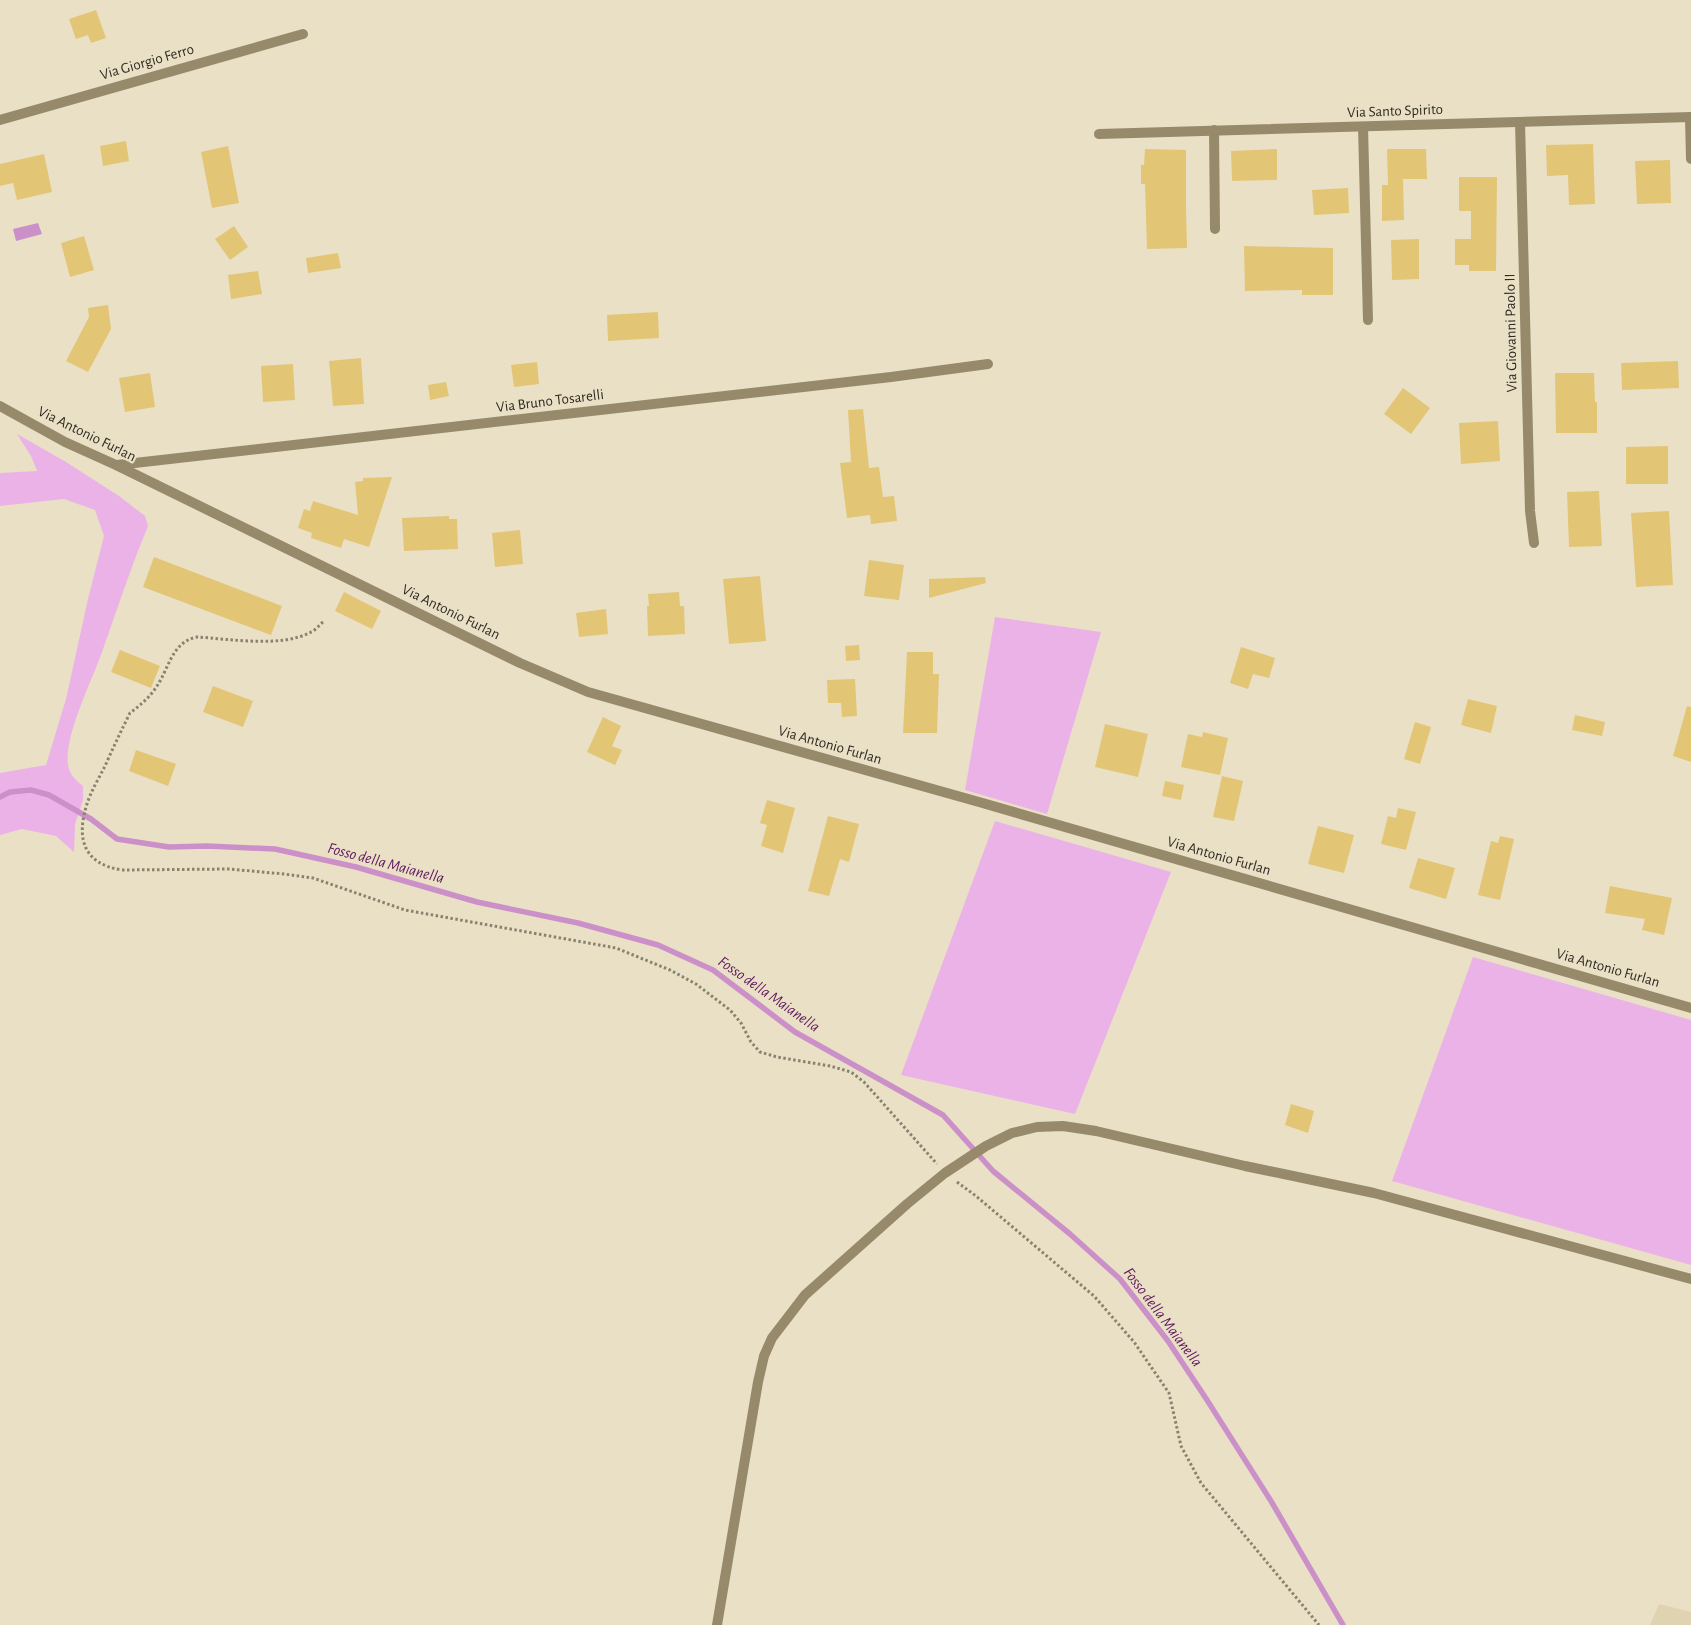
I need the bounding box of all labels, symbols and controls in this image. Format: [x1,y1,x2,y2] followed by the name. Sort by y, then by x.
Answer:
[98,41,196,83] street label: Via Giorgio Ferro
[1347,102,1443,120] street label: Via Santo Spirito
[1502,273,1520,393] street label: Via Giovanni Paolo II
[495,387,605,415] street label: Via Bruno Tosarelli
[36,404,138,464] street label: Via Antonio Furlan
[400,582,502,642] street label: Via Antonio Furlan
[776,723,884,767] street label: Via Antonio Furlan
[1165,834,1273,878] street label: Via Antonio Furlan
[326,840,446,886] water label: Fosso della Maianella
[1554,946,1662,990] street label: Via Antonio Furlan
[715,953,823,1035] water label: Fosso della Maianella
[1121,1264,1205,1370] water label: Fosso della Maianella

